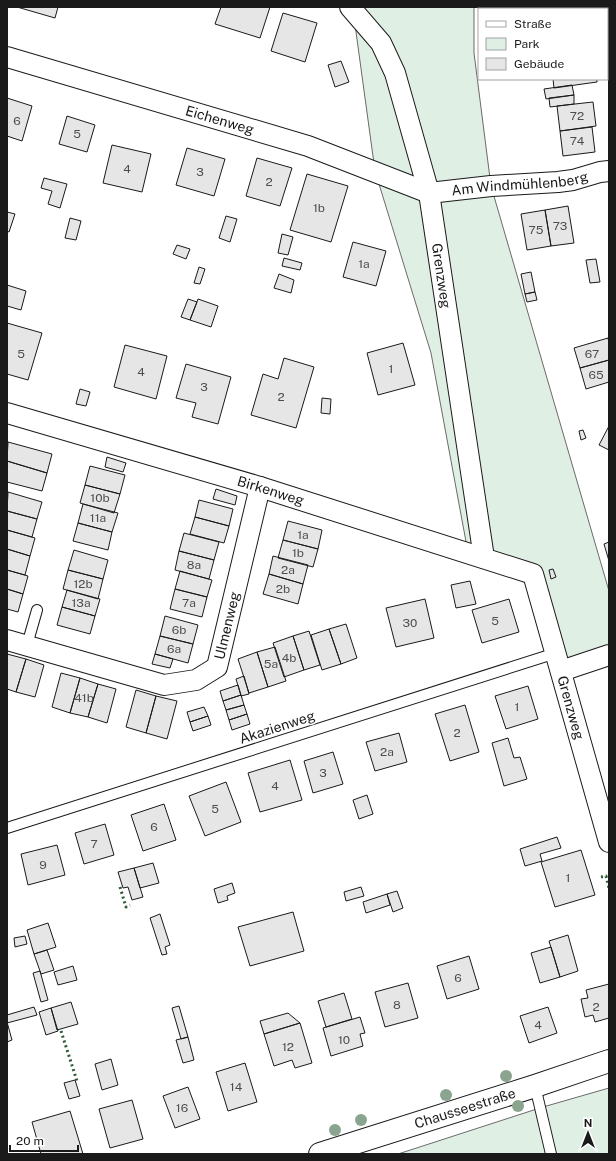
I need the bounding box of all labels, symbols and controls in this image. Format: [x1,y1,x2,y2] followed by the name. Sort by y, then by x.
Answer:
[478,8,608,80] legend
[514,17,552,31] text: Straße
[514,37,540,51] text: Park
[514,57,564,71] text: Gebäude
[184,102,256,138] street label: Eichenweg
[570,109,584,123] house number: 72
[13,114,21,128] house number: 6
[73,127,81,141] house number: 5
[570,134,585,148] house number: 74
[123,162,131,176] house number: 4
[196,165,204,179] house number: 3
[451,168,590,198] street label: Am Windmühlenberg
[265,175,273,189] house number: 2
[313,201,325,215] house number: 1b
[553,219,567,233] house number: 73
[529,223,544,237] house number: 75
[429,242,454,310] street label: Grenzweg
[358,257,370,271] house number: 1a
[17,347,25,361] house number: 5
[585,347,599,361] house number: 67
[389,362,393,376] house number: 1
[137,365,145,379] house number: 4
[588,368,604,382] house number: 65
[200,380,208,394] house number: 3
[277,390,285,404] house number: 2
[236,473,307,509] street label: Birkenweg
[90,491,110,505] house number: 10b
[90,511,106,525] house number: 11a
[297,528,309,542] house number: 1a
[292,546,304,560] house number: 1b
[187,558,201,572] house number: 8a
[281,563,295,577] house number: 2a
[73,577,93,591] house number: 12b
[276,582,290,596] house number: 2b
[211,590,243,661] street label: Ulmenweg
[71,596,91,610] house number: 13a
[182,596,196,610] house number: 7a
[491,614,499,628] house number: 5
[403,616,417,630] house number: 30
[172,623,186,637] house number: 6b
[167,642,181,656] house number: 6a
[282,651,296,665] house number: 4b
[264,657,278,671] house number: 5a
[554,674,588,742] street label: Grenzweg
[74,691,94,705] house number: 41b
[515,700,519,714] house number: 1
[237,707,317,747] street label: Akazienweg
[453,726,461,740] house number: 2
[380,745,394,759] house number: 2a
[319,766,327,780] house number: 3
[271,779,279,793] house number: 4
[211,802,219,816] house number: 5
[150,820,158,834] house number: 6
[90,837,98,851] house number: 7
[39,858,47,872] house number: 9
[566,871,570,885] house number: 1
[454,971,462,985] house number: 6
[393,998,401,1012] house number: 8
[592,1000,600,1014] house number: 2
[534,1018,542,1032] house number: 4
[338,1033,350,1047] house number: 10
[282,1040,294,1054] house number: 12
[230,1080,243,1094] house number: 14
[412,1085,518,1132] street label: Chausseestraße
[176,1101,188,1115] house number: 16
[568,1113,608,1153] north arrow
[584,1117,592,1129] text: N
[10,1127,78,1153] scale bar
[16,1134,44,1148] text: 20 m

